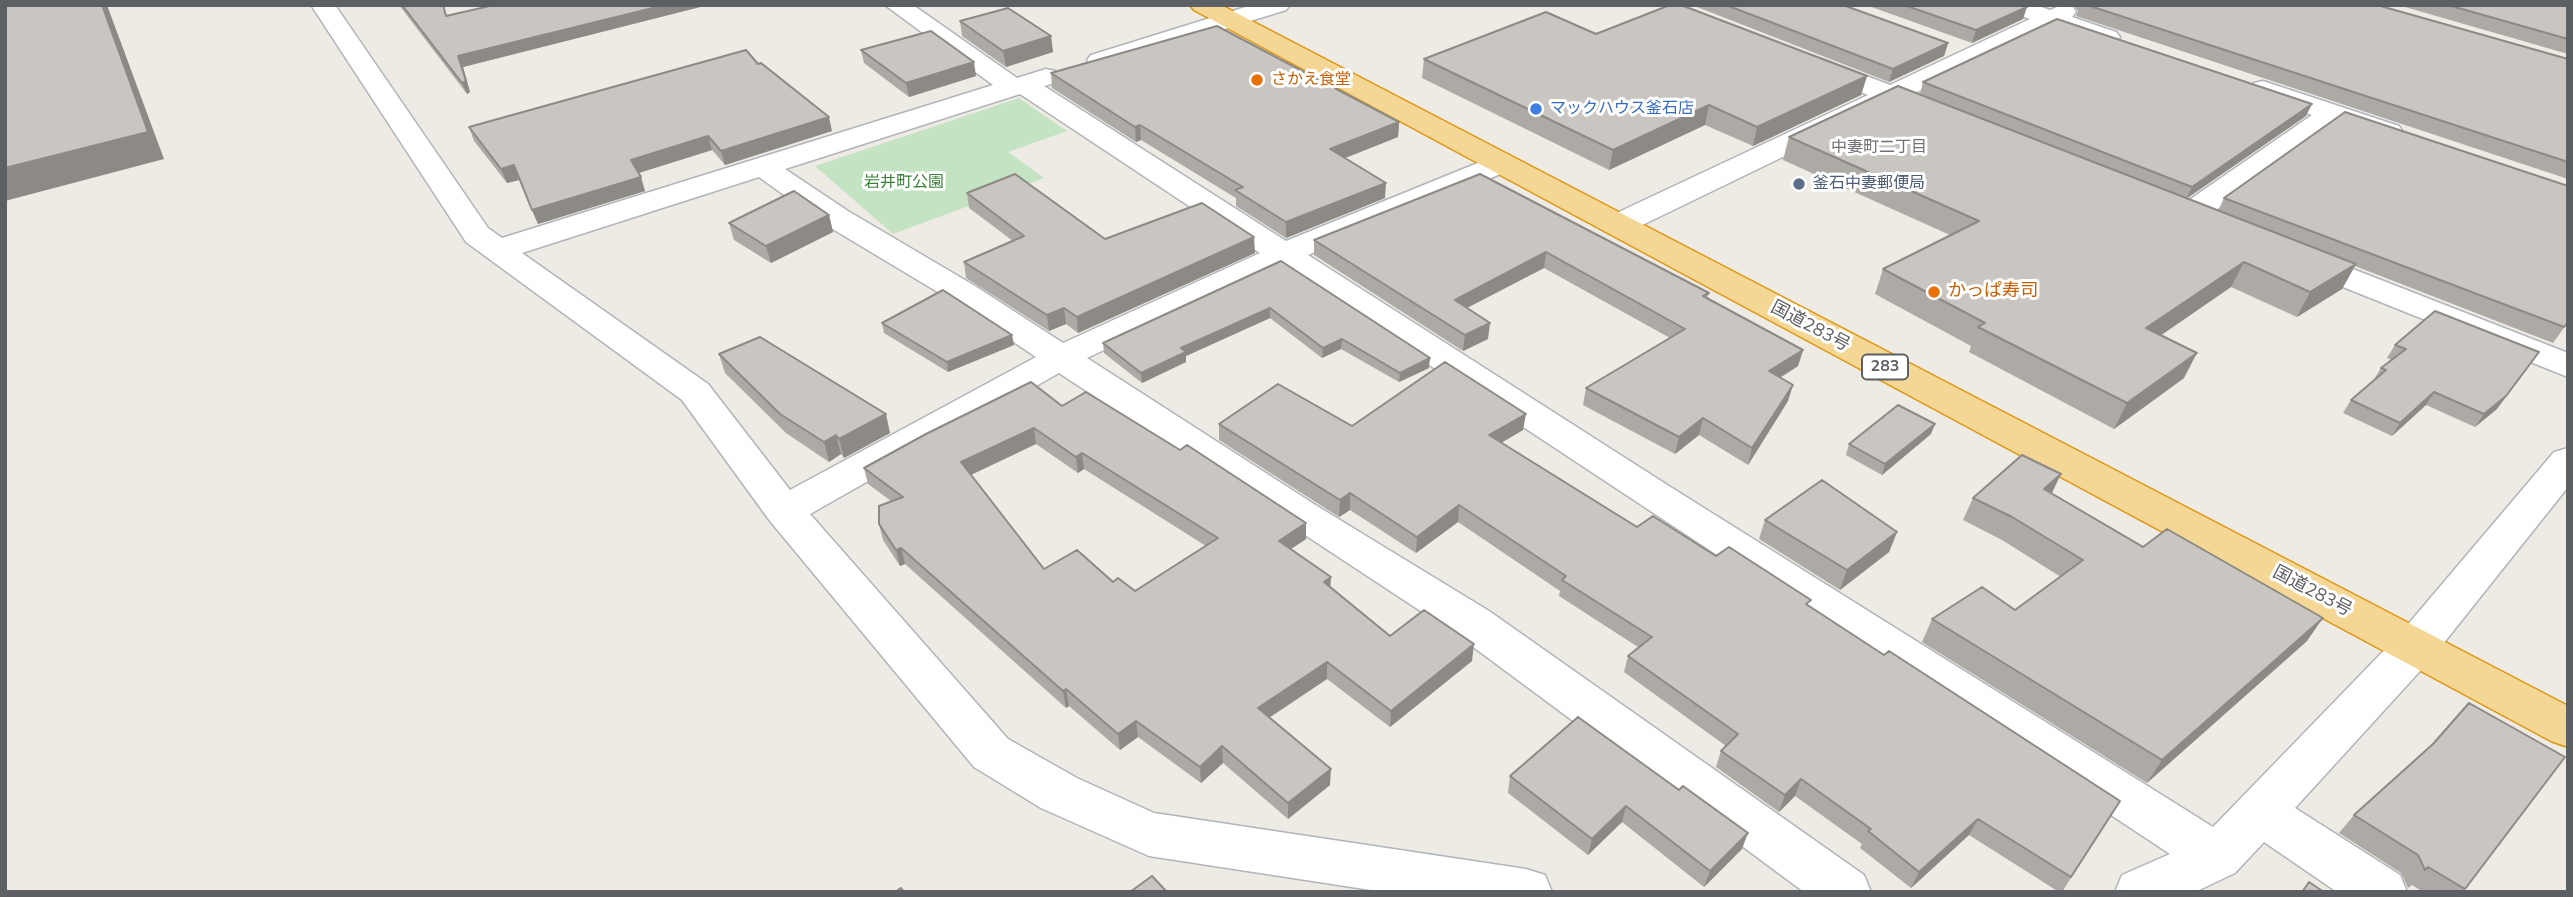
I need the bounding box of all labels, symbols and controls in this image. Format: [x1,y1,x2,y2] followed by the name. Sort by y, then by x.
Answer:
[1271,70,1351,90] place label: さかえ食堂
[1249,72,1265,88] marker: さかえ食堂
[1550,99,1694,119] place label: マックハウス釜石店
[1528,101,1544,117] marker: マックハウス釜石店
[1831,138,1927,158] district label: 中妻町二丁目
[864,173,944,193] park label: 岩井町公園
[1813,174,1925,194] place label: 釜石中妻郵便局
[1791,176,1807,192] marker: 釜石中妻郵便局
[1948,281,2038,303] place label: かっぱ寿司
[1926,284,1942,300] marker: かっぱ寿司
[1767,297,1853,357] street label: 国道283号
[1862,354,1908,380] road number: 283
[2269,562,2355,622] street label: 国道283号

